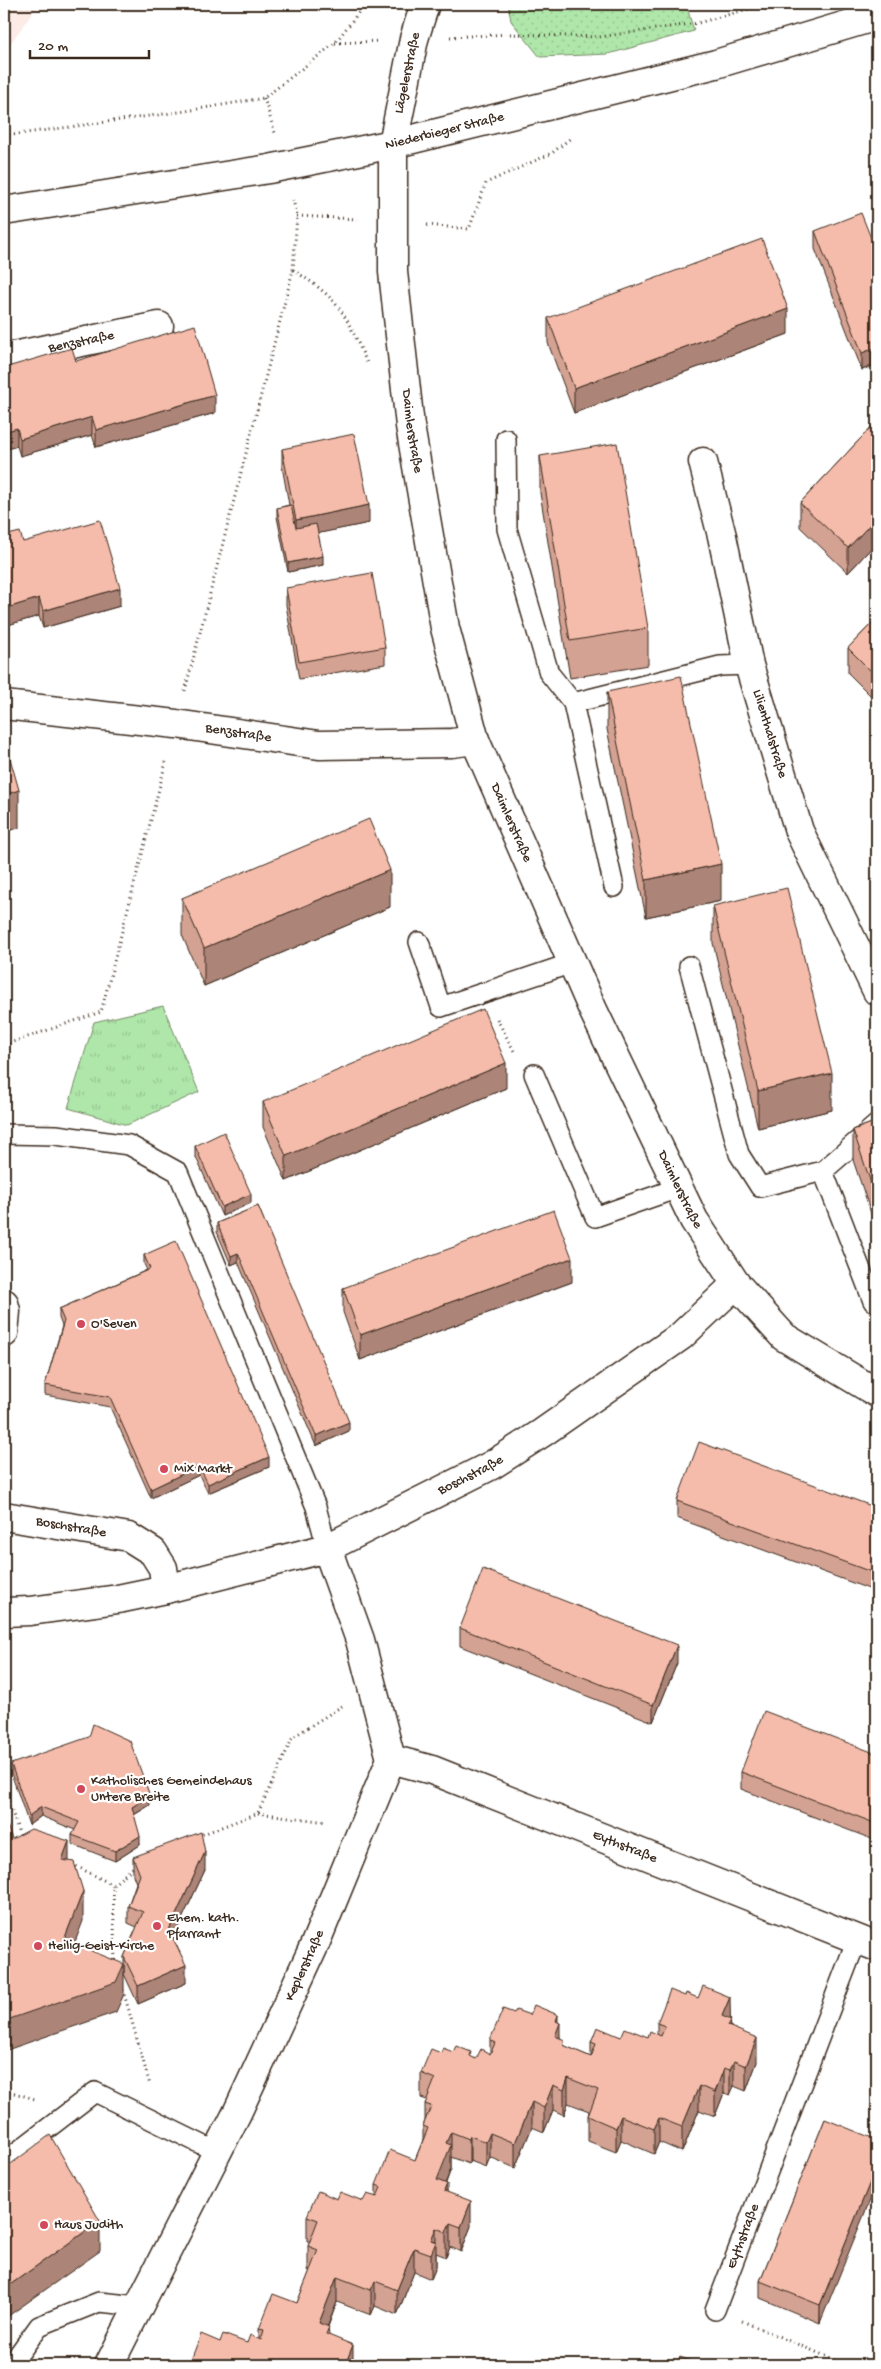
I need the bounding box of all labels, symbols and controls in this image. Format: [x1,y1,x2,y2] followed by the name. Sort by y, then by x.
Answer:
[30,28,149,60] scale bar
[391,30,425,115] street label: Lägelerstraße
[38,38,68,56] text: 20 m
[384,108,506,154] street label: Niederbieger Straße
[46,327,116,357] street label: Benzstraße
[397,387,427,475] street label: Daimlerstraße
[748,687,791,781] street label: Lilienthalstraße
[203,720,273,747] street label: Benzstraße
[486,780,536,866] street label: Daimlerstraße
[653,1147,706,1233] street label: Daimlerstraße
[91,1316,137,1333] place label: O'Seven
[75,1318,87,1330] marker: O'Seven
[434,1451,507,1500] street label: Boschstraße
[174,1461,233,1478] place label: Mix Markt
[158,1463,170,1475] marker: Mix Markt
[34,1513,108,1542] street label: Boschstraße
[91,1773,252,1806] place label: Katholisches Gemeindehaus Untere Breite
[75,1783,87,1795] marker: Katholisches Gemeindehaus Untere Breite
[590,1826,660,1868] street label: Eythstraße
[166,1910,240,1943] place label: Ehem. kath. Pfarramt
[151,1920,163,1932] marker: Ehem. kath. Pfarramt
[281,1927,329,2004] street label: Keplerstraße
[48,1938,155,1955] place label: Heilig-Geist-Kirche
[32,1940,44,1952] marker: Heilig-Geist-Kirche
[723,2201,764,2271] street label: Eythstraße
[54,2217,124,2234] place label: Haus Judith
[38,2219,50,2231] marker: Haus Judith

